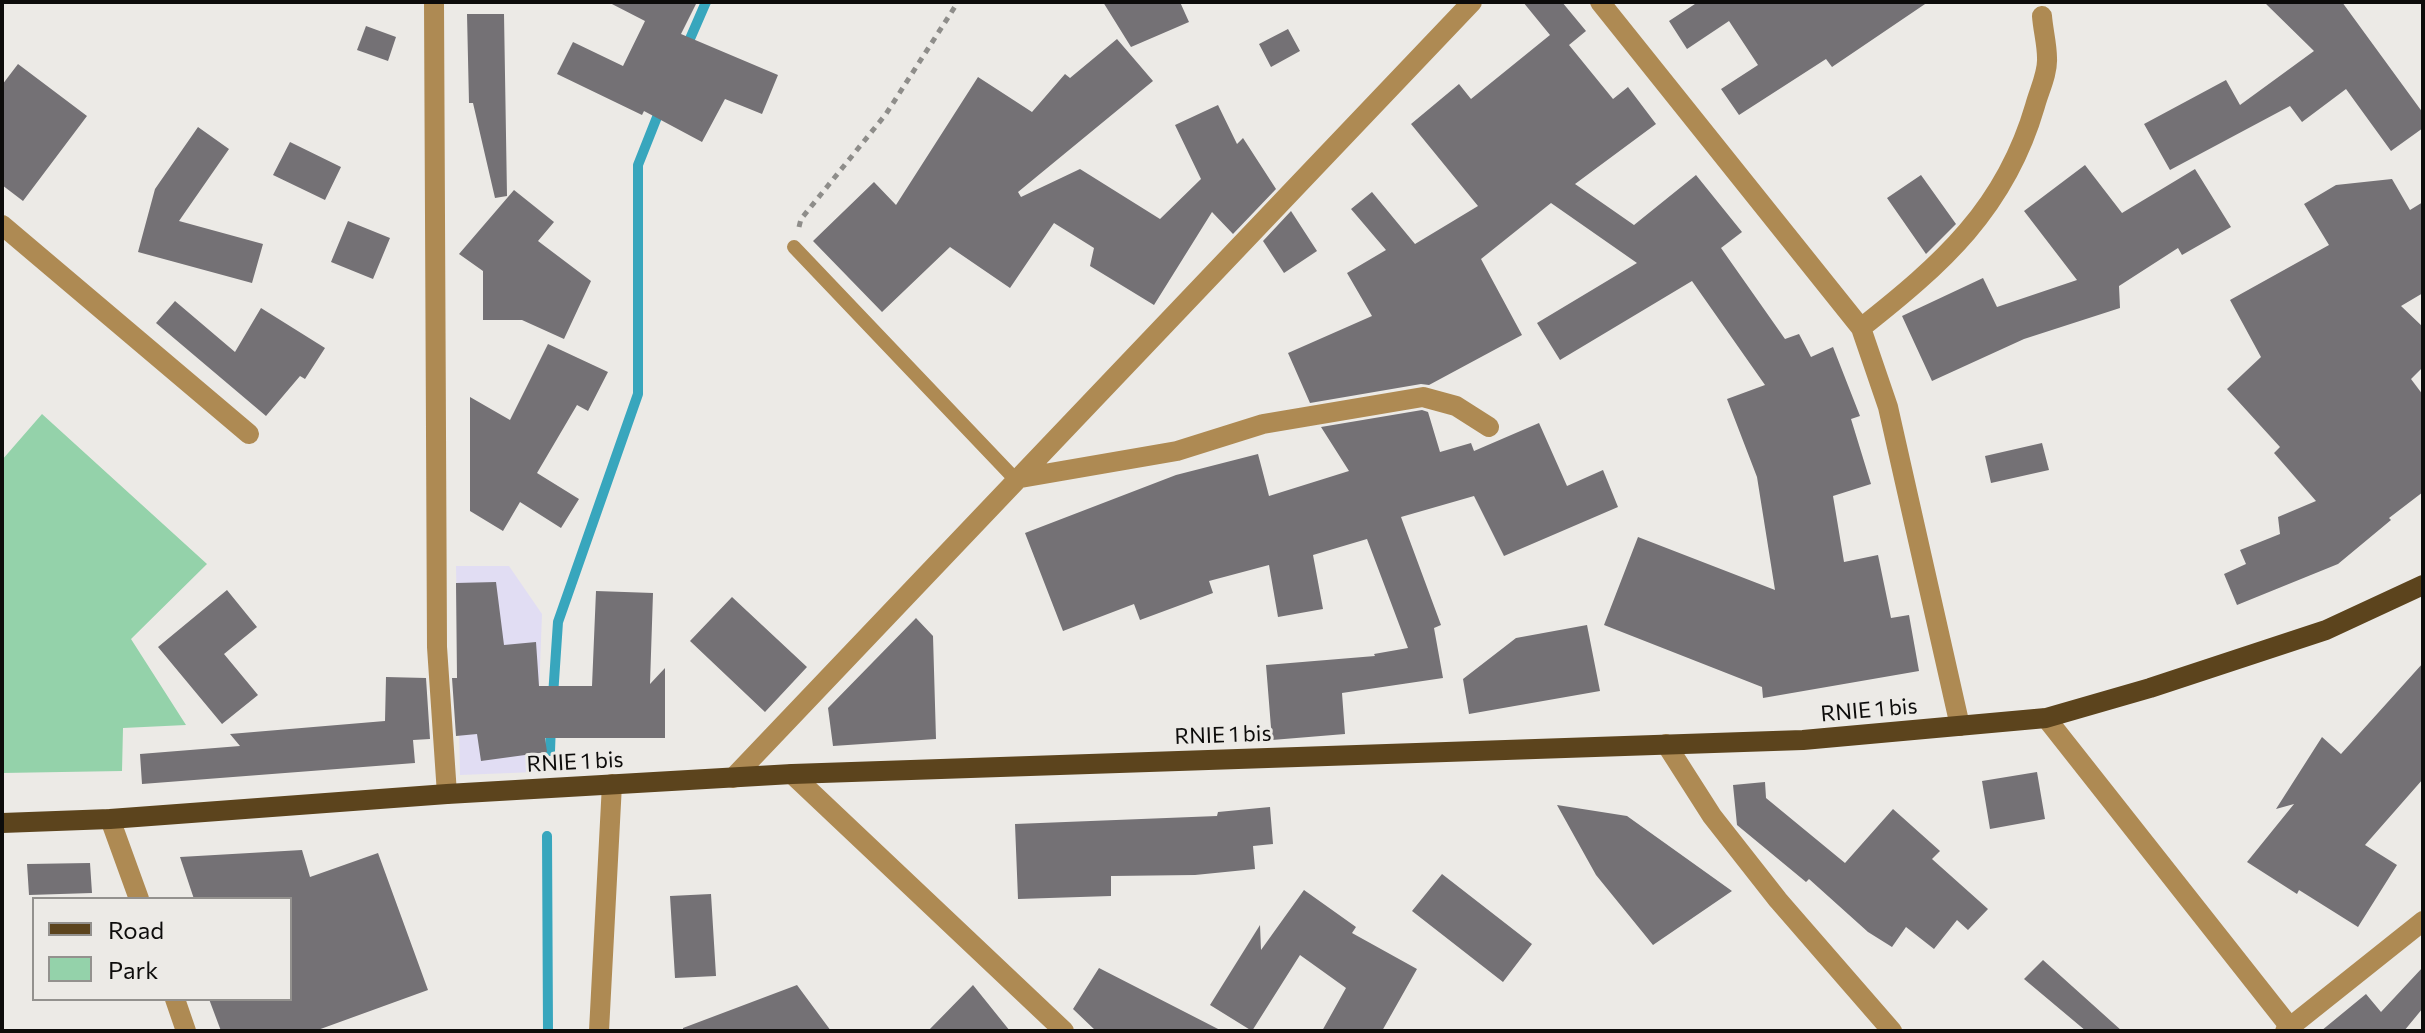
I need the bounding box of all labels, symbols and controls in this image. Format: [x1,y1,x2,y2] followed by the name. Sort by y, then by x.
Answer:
[1820,693,1918,727] street label: RNIE 1 bis
[1174,720,1272,750] street label: RNIE 1 bis
[526,746,624,778] street label: RNIE 1 bis
[32,897,292,1001] legend
[108,915,164,944] text: Road
[108,955,158,984] text: Park

